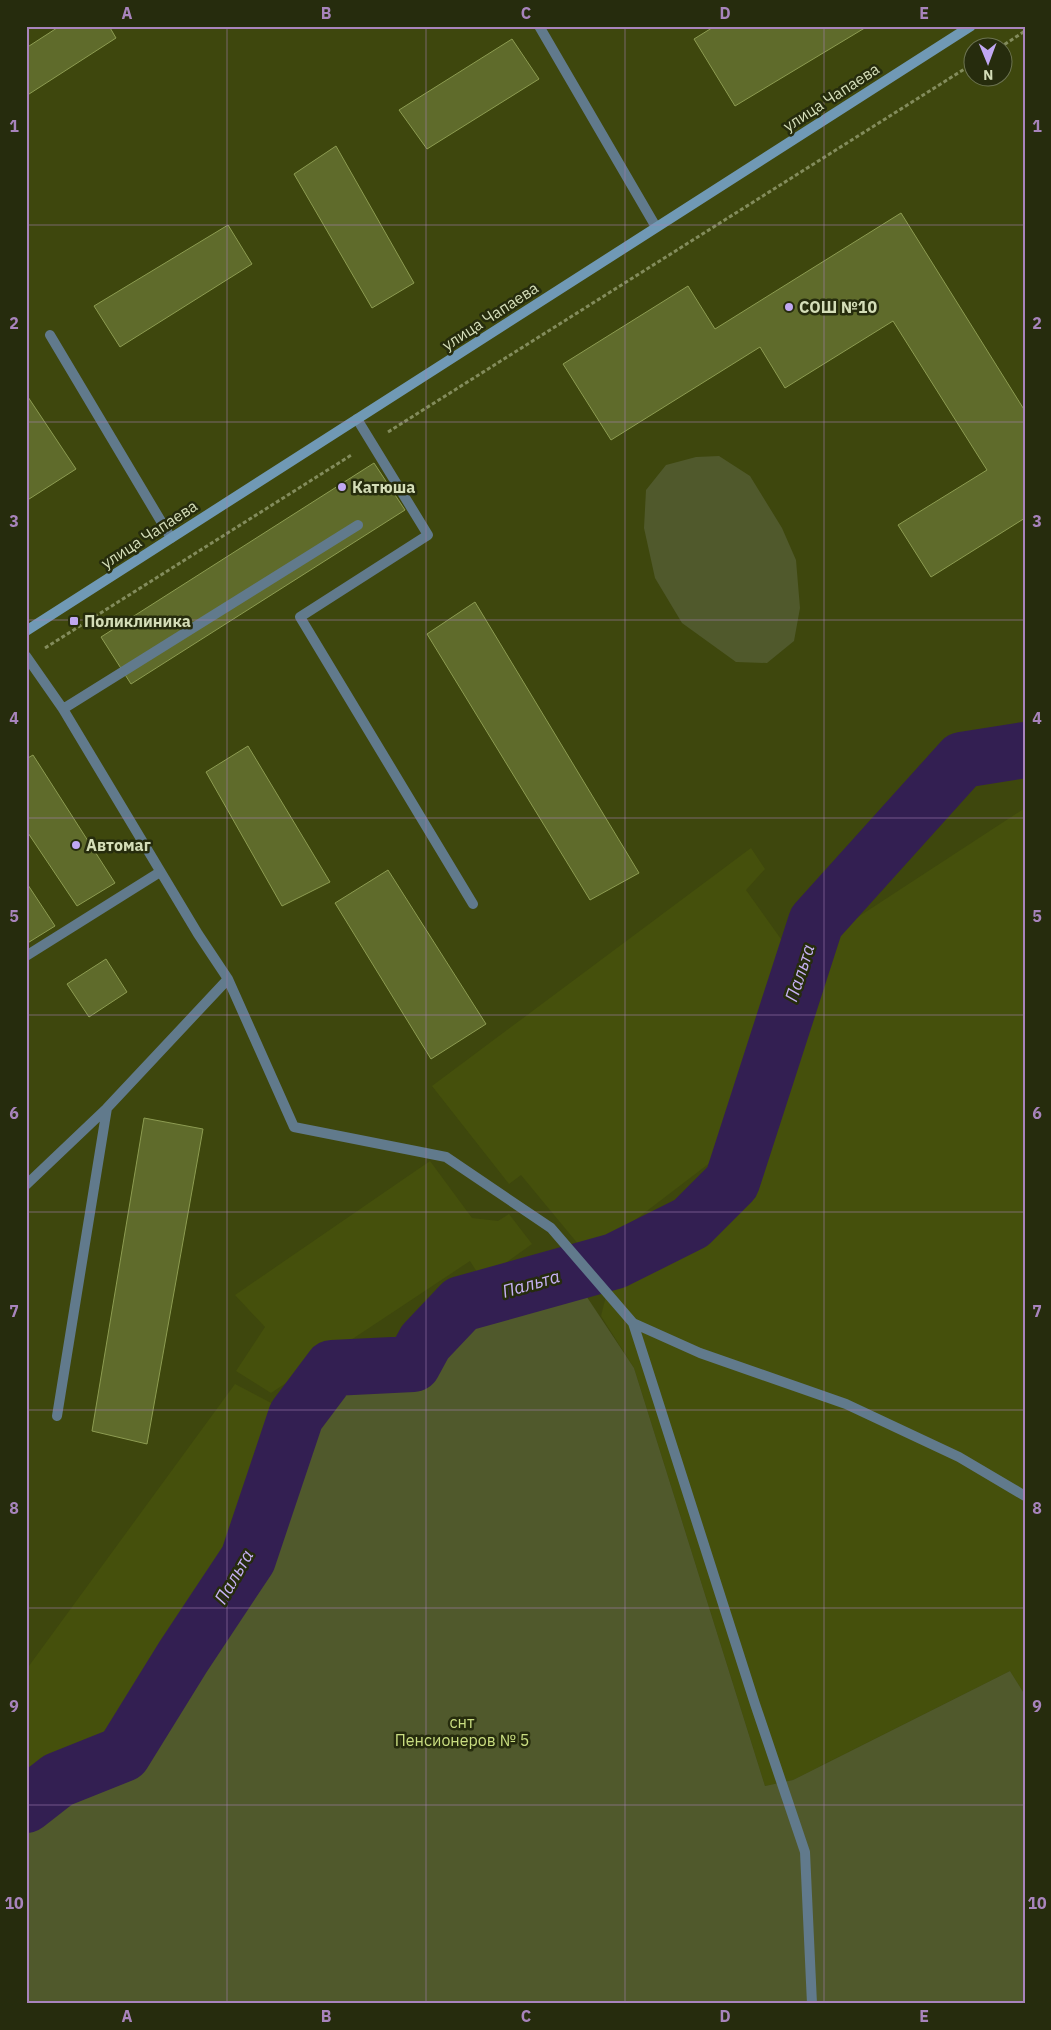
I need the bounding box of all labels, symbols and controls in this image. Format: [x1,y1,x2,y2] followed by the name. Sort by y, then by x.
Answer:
[122,3,133,23] text: A
[321,3,332,23] text: B
[521,3,531,23] text: C
[719,3,731,23] text: D
[919,3,929,23] text: E
[964,38,1014,88] north arrow
[779,58,883,136] street label: улица Чапаева
[983,66,993,84] text: N
[9,116,19,136] text: 1
[1032,116,1042,136] text: 1
[438,277,542,355] street label: улица Чапаева
[799,297,877,317] place label: СОШ №10
[783,301,795,313] marker: СОШ №10
[9,313,19,333] text: 2
[1032,313,1042,333] text: 2
[352,477,415,497] place label: Катюша
[336,481,348,493] marker: Катюша
[97,495,201,573] street label: улица Чапаева
[9,511,19,531] text: 3
[1032,511,1042,531] text: 3
[84,611,191,631] place label: Поликлиника
[68,615,80,627] marker: Поликлиника
[9,708,19,728] text: 4
[1032,708,1042,728] text: 4
[86,835,151,855] place label: Автомаг
[70,839,82,851] marker: Автомаг
[9,906,19,926] text: 5
[1032,906,1042,926] text: 5
[779,941,820,1004] water label: Пальта
[9,1103,19,1123] text: 6
[1032,1103,1042,1123] text: 6
[499,1264,562,1303] water label: Пальта
[9,1301,19,1321] text: 7
[1032,1301,1042,1321] text: 7
[9,1498,19,1518] text: 8
[1032,1498,1042,1518] text: 8
[209,1545,258,1608] water label: Пальта
[9,1696,19,1716] text: 9
[1032,1696,1042,1716] text: 9
[395,1712,529,1750] park label: снт Пенсионеров № 5
[4,1893,24,1913] text: 10
[1027,1893,1047,1913] text: 10
[122,2006,133,2026] text: A
[321,2006,332,2026] text: B
[521,2006,531,2026] text: C
[719,2006,731,2026] text: D
[919,2006,929,2026] text: E

